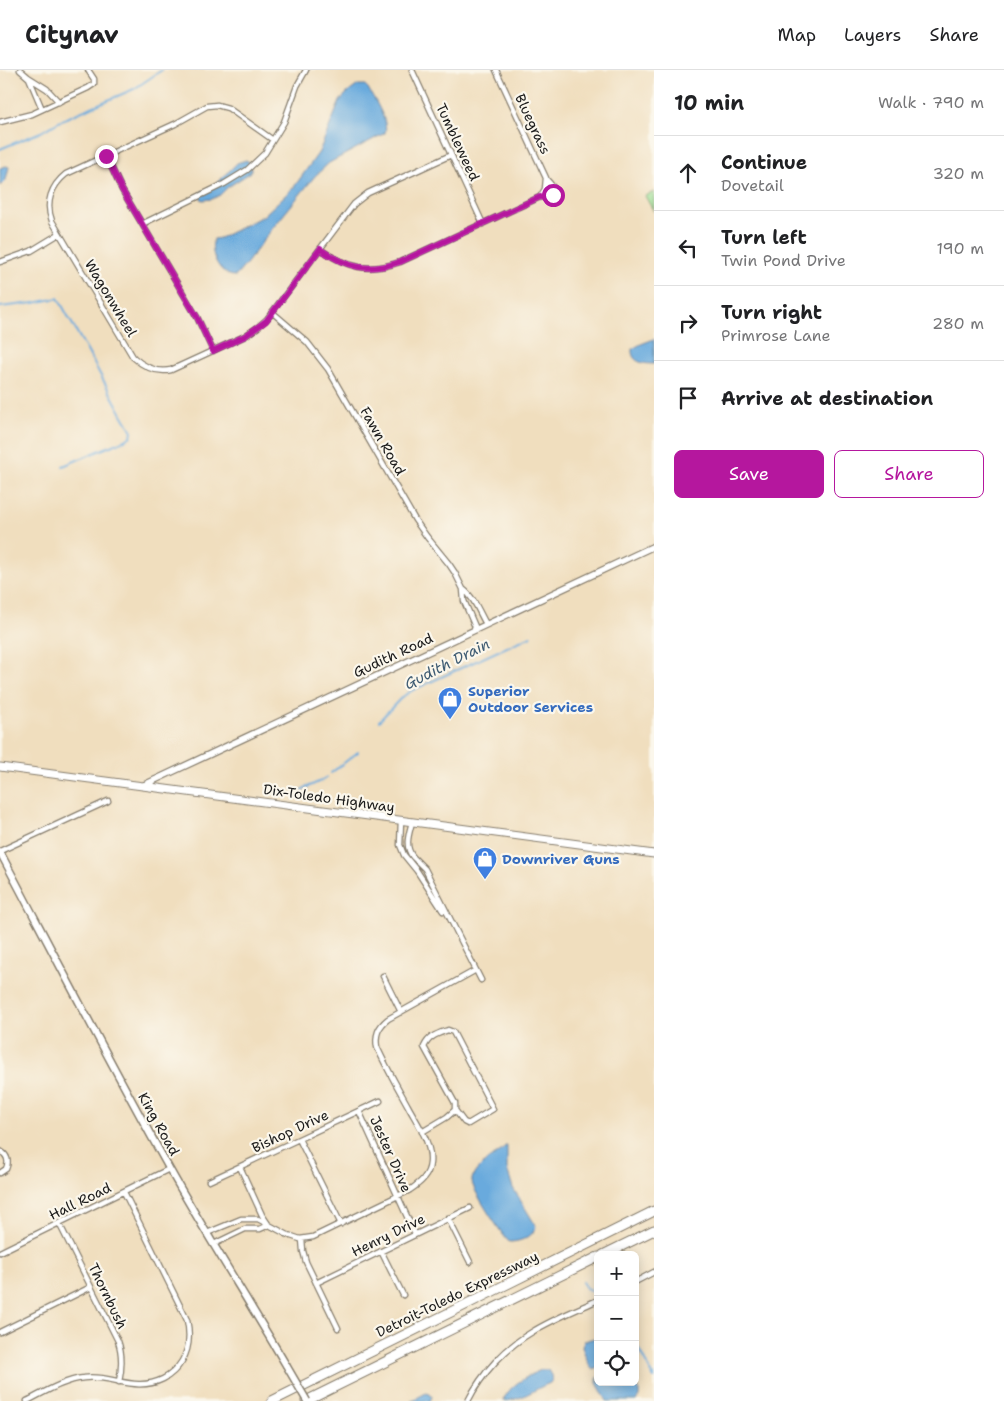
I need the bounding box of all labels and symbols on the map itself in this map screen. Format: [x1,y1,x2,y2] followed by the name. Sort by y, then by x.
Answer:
[511,91,555,157] street label: Bluegrass
[432,100,484,184] street label: Tumbleweed
[95,145,118,168] route end
[542,184,565,207] route start
[81,256,142,341] street label: Wagonwheel
[356,404,410,479] street label: Fawn Road
[350,629,436,681] street label: Gudith Road
[401,634,493,694] water label: Gudith Drain
[468,682,593,716] place label: Superior Outdoor Services
[437,686,463,720] shop icon: Superior Outdoor Services
[262,780,396,816] street label: Dix-Toledo Highway
[472,846,498,880] shop icon: Downriver Guns
[502,850,620,868] place label: Downriver Guns
[134,1089,184,1159] street label: King Road
[249,1105,331,1157] street label: Bishop Drive
[366,1113,416,1195] street label: Jester Drive
[46,1178,114,1224] street label: Hall Road
[348,1209,428,1261] street label: Henry Drive
[373,1247,541,1341] street label: Detroit-Toledo Expressway
[84,1260,132,1332] street label: Thornbush

